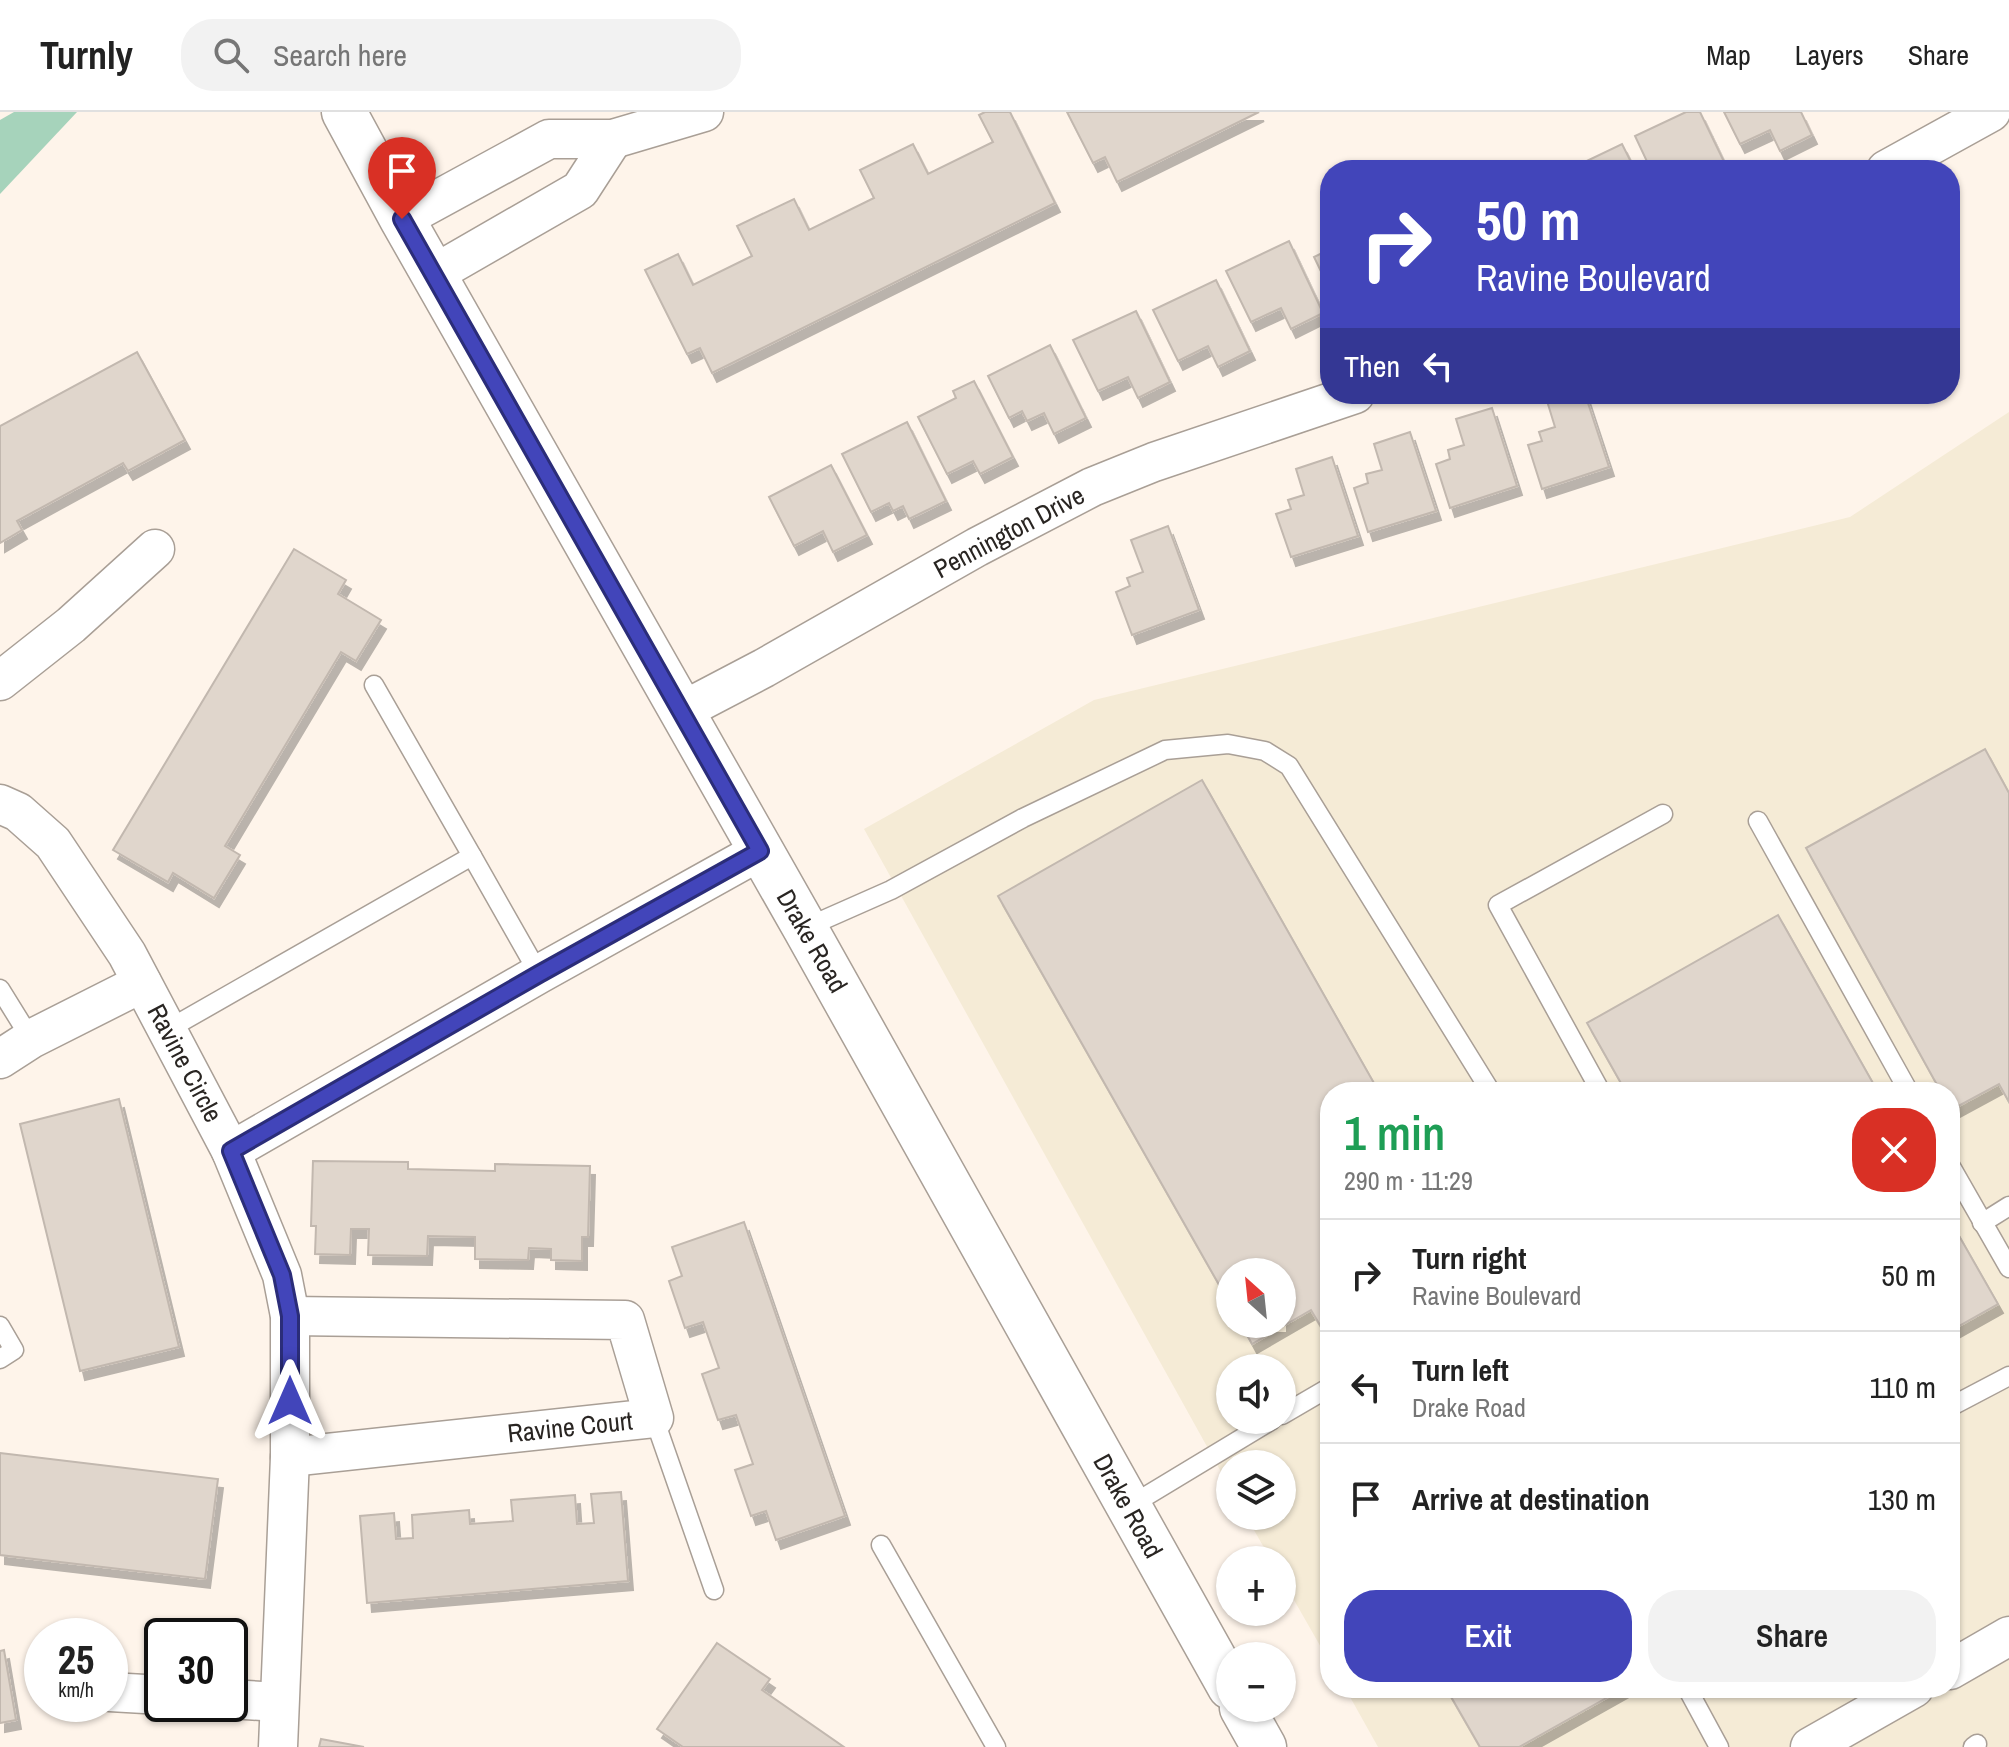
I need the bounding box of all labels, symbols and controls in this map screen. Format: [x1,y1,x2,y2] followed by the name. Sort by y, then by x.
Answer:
[181,19,741,91] search box
[40,30,133,81] text: Turnly
[209,33,253,77] icon: search
[273,35,407,75] text: Search here
[1706,36,1751,74] text: Map
[1795,36,1864,74] text: Layers
[1908,36,1969,74] text: Share
[368,137,436,219] pin
[380,149,424,193] icon: arrive
[1476,182,1581,257] text: 50 m
[1344,192,1448,296] icon: right
[1476,254,1711,302] text: Ravine Boulevard
[1416,344,1460,388] icon: left
[1344,346,1400,386] text: Then
[927,477,1090,586] street label: Pennington Drive
[769,883,856,999] street label: Drake Road
[140,998,231,1128] street label: Ravine Circle
[1344,1100,1445,1165] text: 1 min
[1852,1108,1936,1192] button: close
[1344,1163,1473,1198] text: 290 m · 11:29
[1412,1238,1526,1278] text: Turn right
[1344,1253,1388,1297] icon: right
[1881,1255,1936,1295] text: 50 m
[1216,1258,1296,1338] north arrow
[1216,1258,1296,1722] map controls
[1412,1278,1581,1313] text: Ravine Boulevard
[1412,1350,1509,1390] text: Turn left
[1216,1354,1296,1434] button: sound
[248,1359,332,1443] position arrow
[1344,1365,1388,1409] icon: left
[1869,1367,1936,1407] text: 110 m
[1412,1390,1526,1425] text: Drake Road
[506,1403,634,1450] street label: Ravine Court
[1086,1448,1171,1564] street label: Drake Road
[1216,1450,1296,1530] button: layers
[1344,1477,1388,1521] icon: arrive
[1412,1479,1650,1519] text: Arrive at destination
[1868,1479,1936,1519] text: 130 m
[1216,1546,1296,1626] button: +
[1344,1590,1632,1682] button: Exit
[1648,1590,1936,1682] button: Share
[144,1618,248,1722] speed limit sign: 30
[58,1633,94,1686] text: 25
[1216,1642,1296,1722] button: −
[58,1676,94,1703] text: km/h

